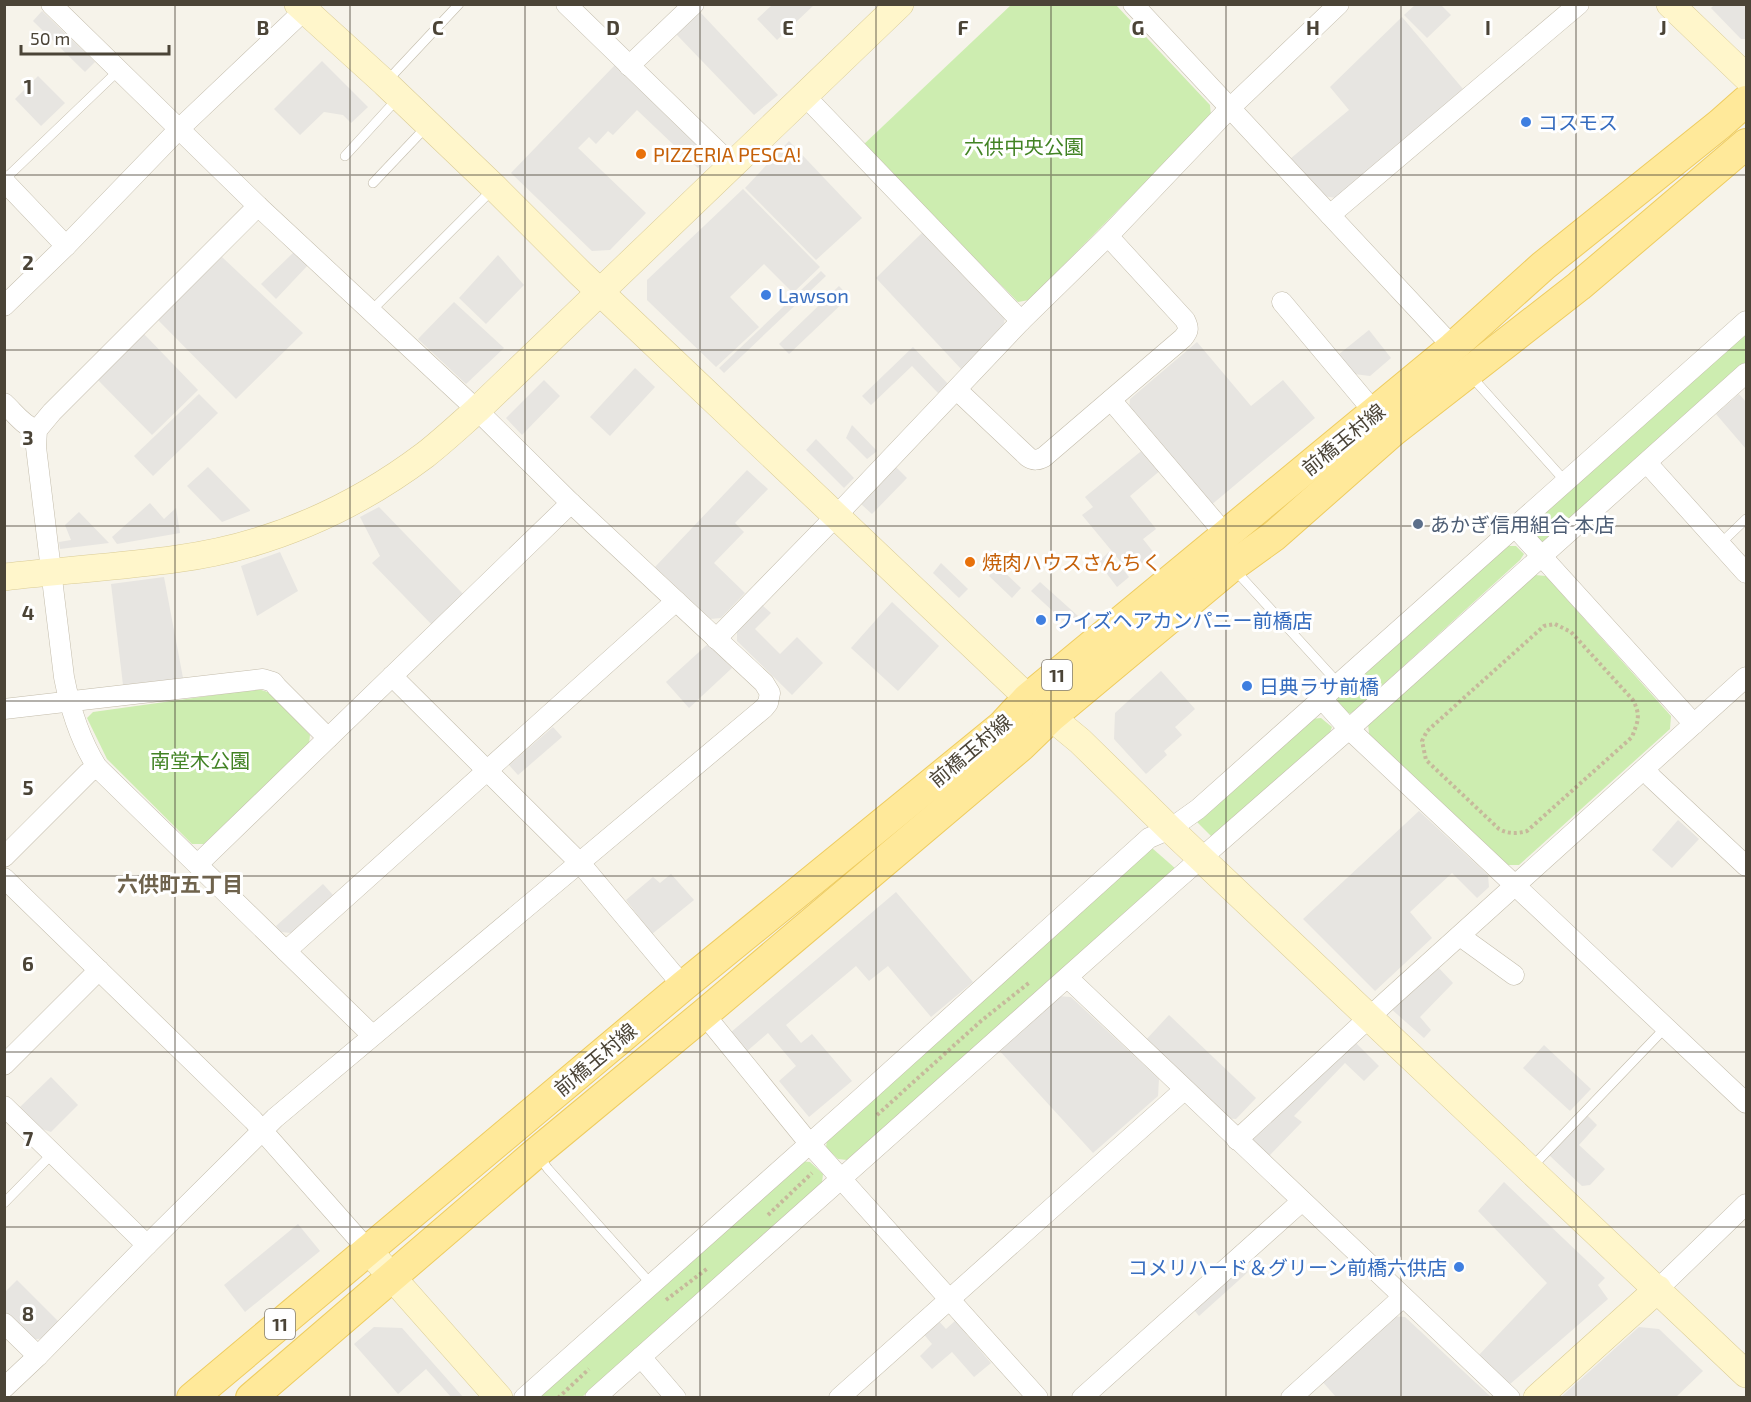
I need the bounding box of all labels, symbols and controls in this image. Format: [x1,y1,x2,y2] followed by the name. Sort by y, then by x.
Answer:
[257,15,269,39] text: B
[432,15,444,39] text: C
[606,15,620,39] text: D
[782,15,794,39] text: E
[957,15,969,39] text: F
[1132,15,1144,39] text: G
[1306,15,1320,39] text: H
[1485,15,1491,39] text: I
[1659,15,1667,39] text: J
[21,18,170,56] scale bar
[30,27,70,49] text: 50 m
[24,74,32,98] text: 1
[1538,110,1618,134] place label: コスモス
[1519,115,1533,129] marker: コスモス
[964,134,1084,158] park label: 六供中央公園
[653,142,801,166] place label: PIZZERIA PESCA!
[634,147,648,161] marker: PIZZERIA PESCA!
[22,250,34,274] text: 2
[778,283,849,307] place label: Lawson
[759,288,773,302] marker: Lawson
[1297,398,1389,480] street label: 前橋玉村線
[22,425,34,449] text: 3
[1430,512,1614,536] place label: あかぎ信用組合 本店
[1411,517,1425,531] marker: あかぎ信用組合 本店
[982,550,1162,574] place label: 焼肉ハウスさんちく
[963,555,977,569] marker: 焼肉ハウスさんちく
[22,600,35,624] text: 4
[1053,608,1312,632] place label: ワイズヘアカンパニー前橋店
[1034,613,1048,627] marker: ワイズヘアカンパニー前橋店
[1042,660,1072,690] road number: 11
[1259,674,1379,698] place label: 日典ラサ前橋
[1240,679,1254,693] marker: 日典ラサ前橋
[924,709,1016,791] street label: 前橋玉村線
[150,748,250,772] park label: 南堂木公園
[22,775,34,799] text: 5
[117,871,243,896] district label: 六供町五丁目
[22,951,34,975] text: 6
[549,1018,641,1100] street label: 前橋玉村線
[23,1126,34,1150] text: 7
[1128,1255,1447,1279] place label: コメリハード＆グリーン前橋六供店
[1452,1260,1466,1274] marker: コメリハード＆グリーン前橋六供店
[22,1301,34,1325] text: 8
[265,1309,295,1339] road number: 11

